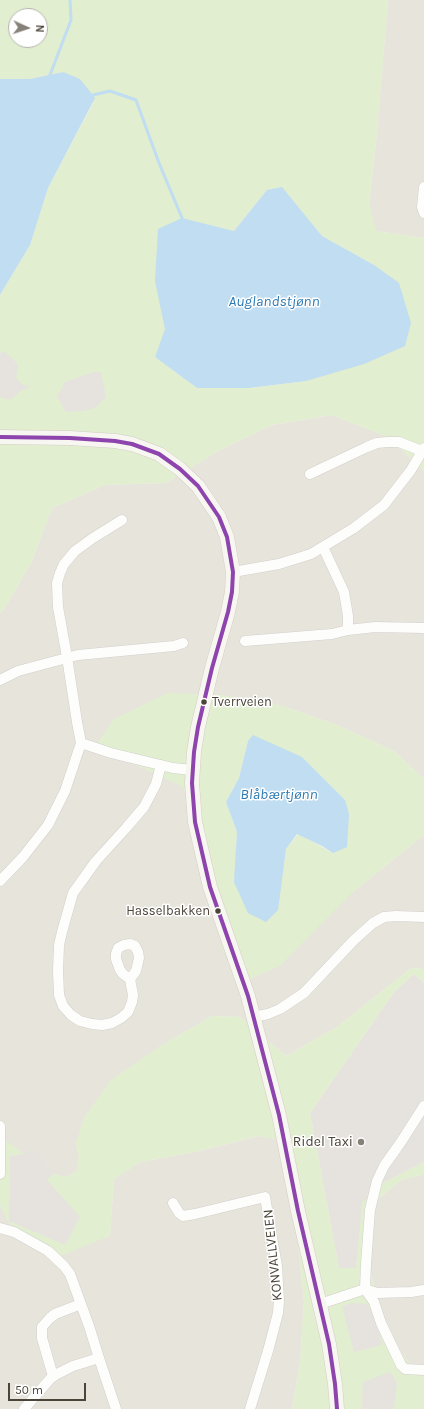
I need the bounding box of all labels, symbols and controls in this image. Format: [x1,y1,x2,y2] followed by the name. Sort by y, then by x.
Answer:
[8,8,48,48] north arrow
[33,24,46,33] text: N
[228,293,320,311] water label: Auglandstjønn
[212,694,272,710] place label: Tverrveien
[199,697,209,707] marker: Tverrveien
[240,786,318,804] water label: Blåbærtjønn
[126,903,210,919] place label: Hasselbakken
[213,906,223,916] marker: Hasselbakken
[293,1134,353,1150] place label: Ridel Taxi
[356,1137,366,1147] marker: Ridel Taxi
[260,1208,286,1302] street label: KONVALLVEIEN
[10,1375,88,1401] scale bar
[15,1383,43,1397] text: 50 m

